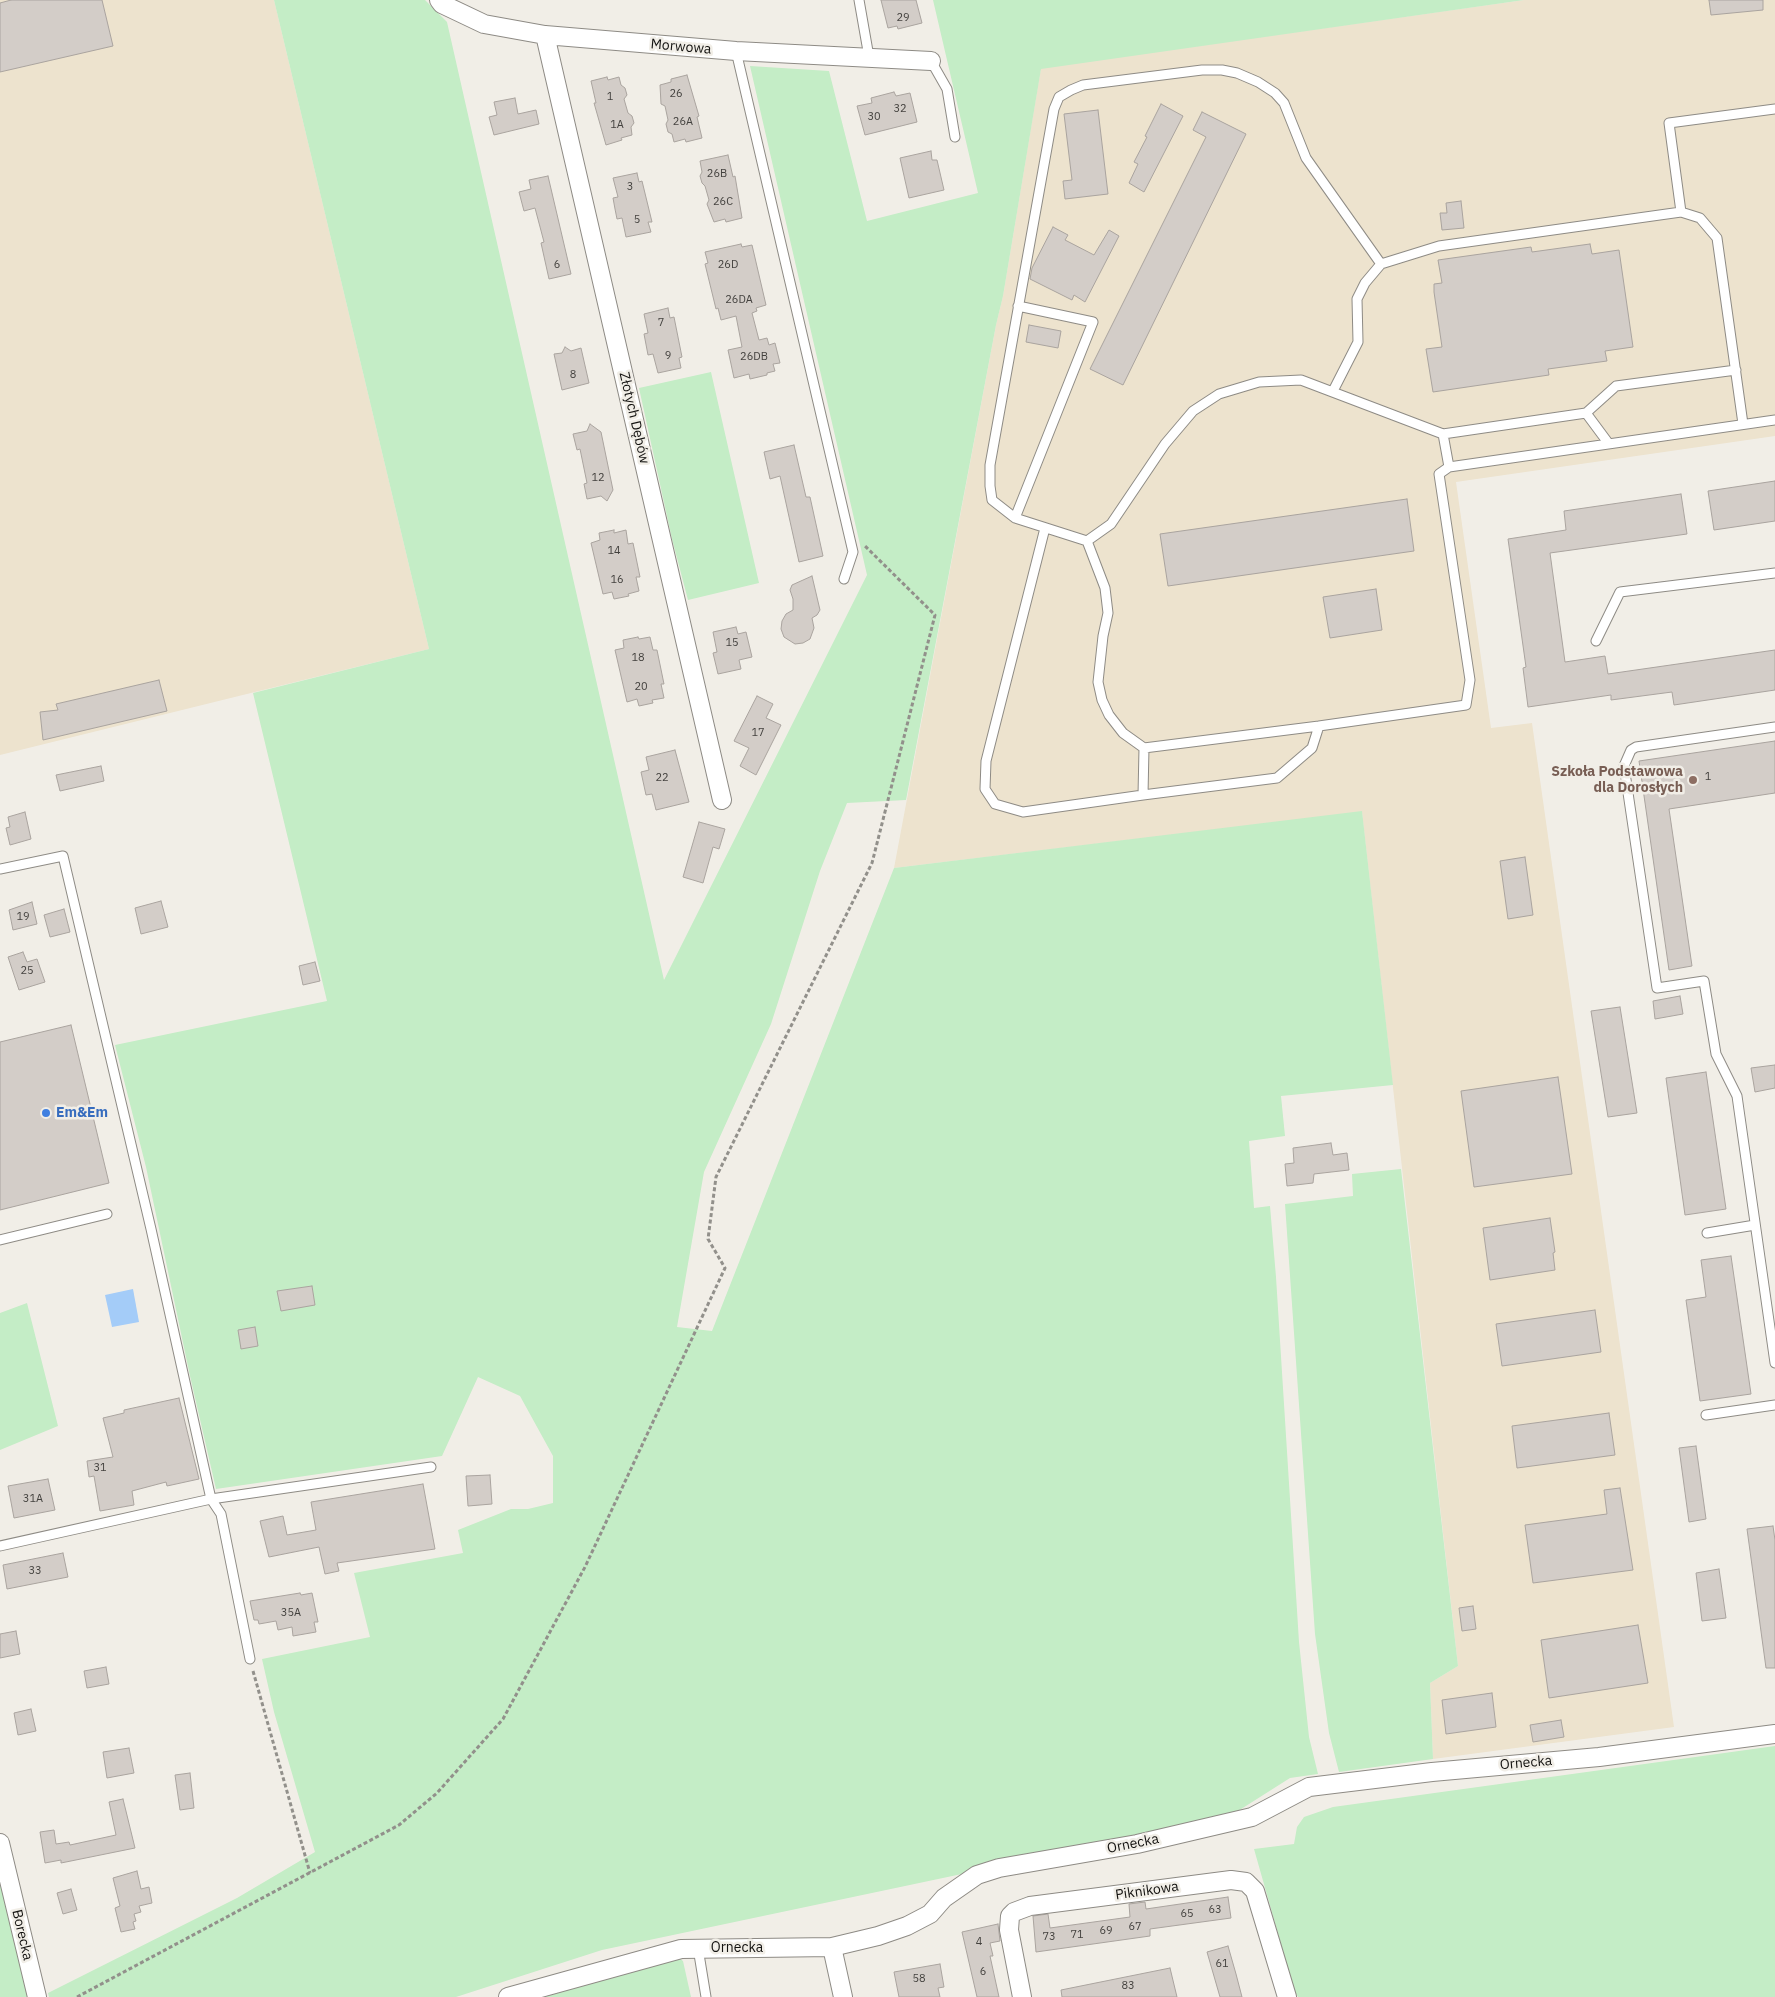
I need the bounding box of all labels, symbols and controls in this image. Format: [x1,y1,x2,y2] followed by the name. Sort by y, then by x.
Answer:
[896,11,910,25] house number: 29
[650,36,712,58] street label: Morwowa
[669,87,683,101] house number: 26
[607,90,613,104] house number: 1
[893,102,907,116] house number: 32
[867,110,881,124] house number: 30
[673,115,693,129] house number: 26A
[610,118,624,132] house number: 1A
[707,167,727,181] house number: 26B
[627,180,633,194] house number: 3
[713,195,733,209] house number: 26C
[634,213,640,227] house number: 5
[554,258,560,272] house number: 6
[718,258,738,272] house number: 26D
[725,293,753,307] house number: 26DA
[658,316,664,330] house number: 7
[665,349,671,363] house number: 9
[740,350,768,364] house number: 26DB
[570,368,576,382] house number: 8
[615,370,653,466] street label: Złotych Dębów
[591,471,605,485] house number: 12
[607,544,621,558] house number: 14
[610,573,624,587] house number: 16
[725,636,739,650] house number: 15
[631,651,645,665] house number: 18
[634,680,648,694] house number: 20
[751,726,765,740] house number: 17
[1551,764,1683,796] place label: Szkoła Podstawowa dla Dorosłych
[1705,770,1711,784] house number: 1
[655,771,669,785] house number: 22
[1687,774,1699,786] marker: Szkoła Podstawowa dla Dorosłych
[16,910,30,924] house number: 19
[20,964,34,978] house number: 25
[56,1105,108,1121] place label: Em&Em
[40,1107,52,1119] marker: Em&Em
[93,1461,107,1475] house number: 31
[23,1492,43,1506] house number: 31A
[28,1564,42,1578] house number: 33
[281,1606,301,1620] house number: 35A
[1499,1752,1553,1774] street label: Ornecka
[1106,1831,1160,1857] street label: Ornecka
[1114,1878,1180,1904] street label: Piknikowa
[1208,1903,1222,1917] house number: 63
[1180,1907,1194,1921] house number: 65
[8,1908,36,1962] street label: Borecka
[1128,1920,1142,1934] house number: 67
[1099,1924,1113,1938] house number: 69
[1070,1928,1084,1942] house number: 71
[1042,1930,1056,1944] house number: 73
[976,1935,982,1949] house number: 4
[711,1940,763,1956] street label: Ornecka
[1215,1957,1229,1971] house number: 61
[980,1965,986,1979] house number: 6
[912,1972,926,1986] house number: 58
[1121,1979,1135,1993] house number: 83

